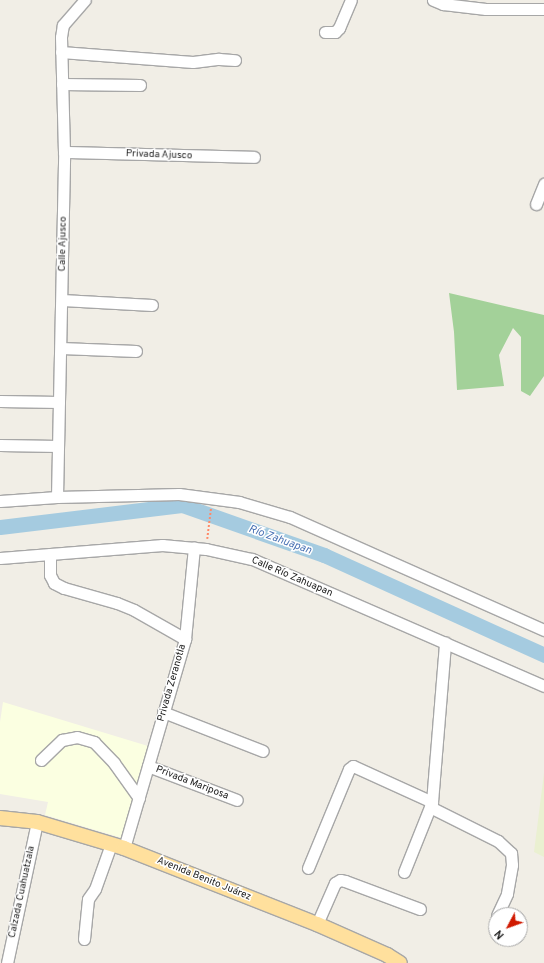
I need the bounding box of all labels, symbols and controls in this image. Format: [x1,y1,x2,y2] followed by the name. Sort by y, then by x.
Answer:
[125,148,193,162] street label: Privada Ajusco
[57,216,69,272] street label: Calle Ajusco
[247,523,313,557] water label: Río Zahuapan
[250,554,334,600] street label: Calle Río Zahuapan
[155,643,189,723] street label: Privada Zeranotla
[154,764,230,802] street label: Privada Mariposa
[6,845,38,939] street label: Calzada Cuahuatzala
[155,855,253,903] street label: Avenida Benito Juárez
[488,907,528,947] north arrow
[492,927,508,942] text: N

